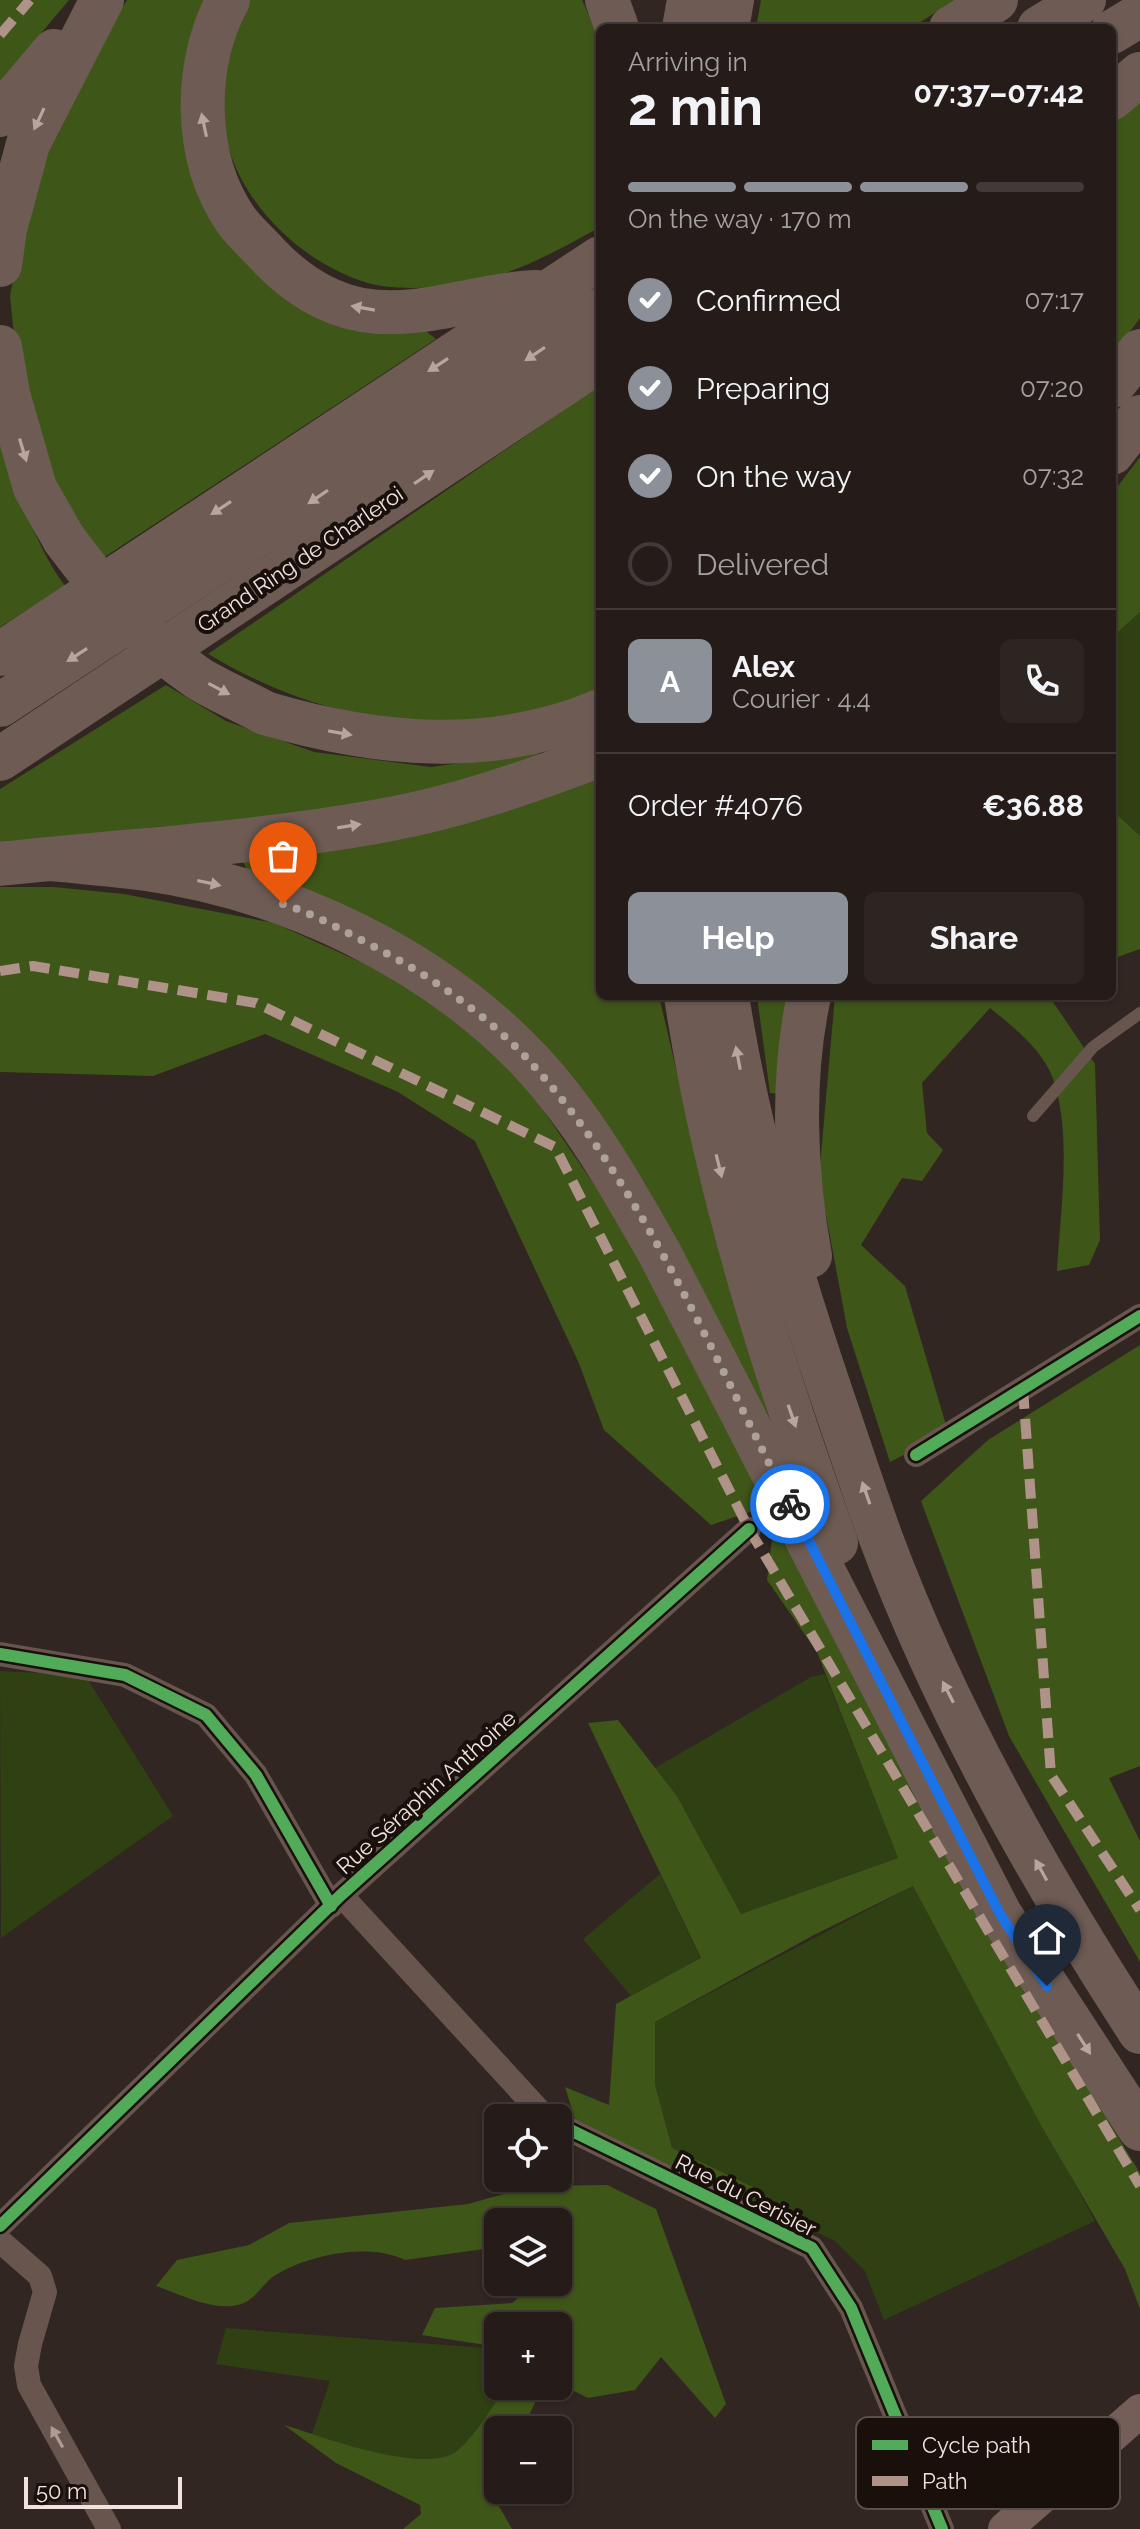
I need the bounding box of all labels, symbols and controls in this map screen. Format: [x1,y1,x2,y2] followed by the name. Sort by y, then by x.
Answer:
[628,47,748,77] text: Arriving in
[914,75,1084,110] text: 07:37–07:42
[628,76,763,137] text: 2 min
[33,107,46,130] one-way arrow
[197,112,210,137] one-way arrow
[628,204,852,234] text: On the way · 170 m
[628,278,672,322] icon: check
[696,283,841,318] text: Confirmed
[1025,285,1084,315] text: 07:17
[350,302,375,314] one-way arrow
[524,346,546,360] one-way arrow
[427,358,449,372] one-way arrow
[628,366,672,410] icon: check
[696,371,830,406] text: Preparing
[1020,373,1084,403] text: 07:20
[17,439,30,463] one-way arrow
[628,454,672,498] icon: check
[696,459,852,494] text: On the way
[1022,461,1084,491] text: 07:32
[413,470,434,485] one-way arrow
[192,480,408,638] street label: Grand Ring de Charleroi
[308,490,329,505] one-way arrow
[210,500,232,515] one-way arrow
[696,547,829,582] text: Delivered
[1000,639,1084,723] button: phone
[67,648,88,663] one-way arrow
[732,649,795,684] text: Alex
[660,664,680,699] text: A
[208,682,231,695] one-way arrow
[732,684,871,714] text: Courier · 4.4
[328,728,353,740] one-way arrow
[628,788,803,823] text: Order #4076
[982,788,1084,823] text: €36.88
[337,819,362,832] one-way arrow
[249,822,317,904] pin
[261,834,305,878] icon: bag
[197,877,222,890] one-way arrow
[628,892,848,984] button: Help
[864,892,1084,984] button: Share
[731,1046,743,1071] one-way arrow
[713,1154,726,1179] one-way arrow
[786,1404,798,1428] one-way arrow
[750,1464,830,1544] courier
[859,1481,871,1505] one-way arrow
[768,1482,812,1526] icon: bike
[942,1680,955,1703] one-way arrow
[331,1705,521,1879] street label: Rue Séraphin Anthoine
[1034,1859,1047,1882] one-way arrow
[1013,1904,1081,1986] pin
[1025,1916,1069,1960] icon: home
[1077,2034,1092,2055] one-way arrow
[484,2104,572,2504] map controls
[484,2104,572,2192] button: locate
[671,2148,821,2242] street label: Rue du Cerisier
[484,2208,572,2296] button: layers
[484,2312,572,2400] button: +
[484,2416,572,2504] button: −
[856,2417,1120,2509] legend
[51,2425,64,2448] one-way arrow
[922,2432,1031,2458] text: Cycle path
[922,2468,968,2494] text: Path
[24,2473,182,2509] scale bar
[36,2478,87,2504] text: 50 m

